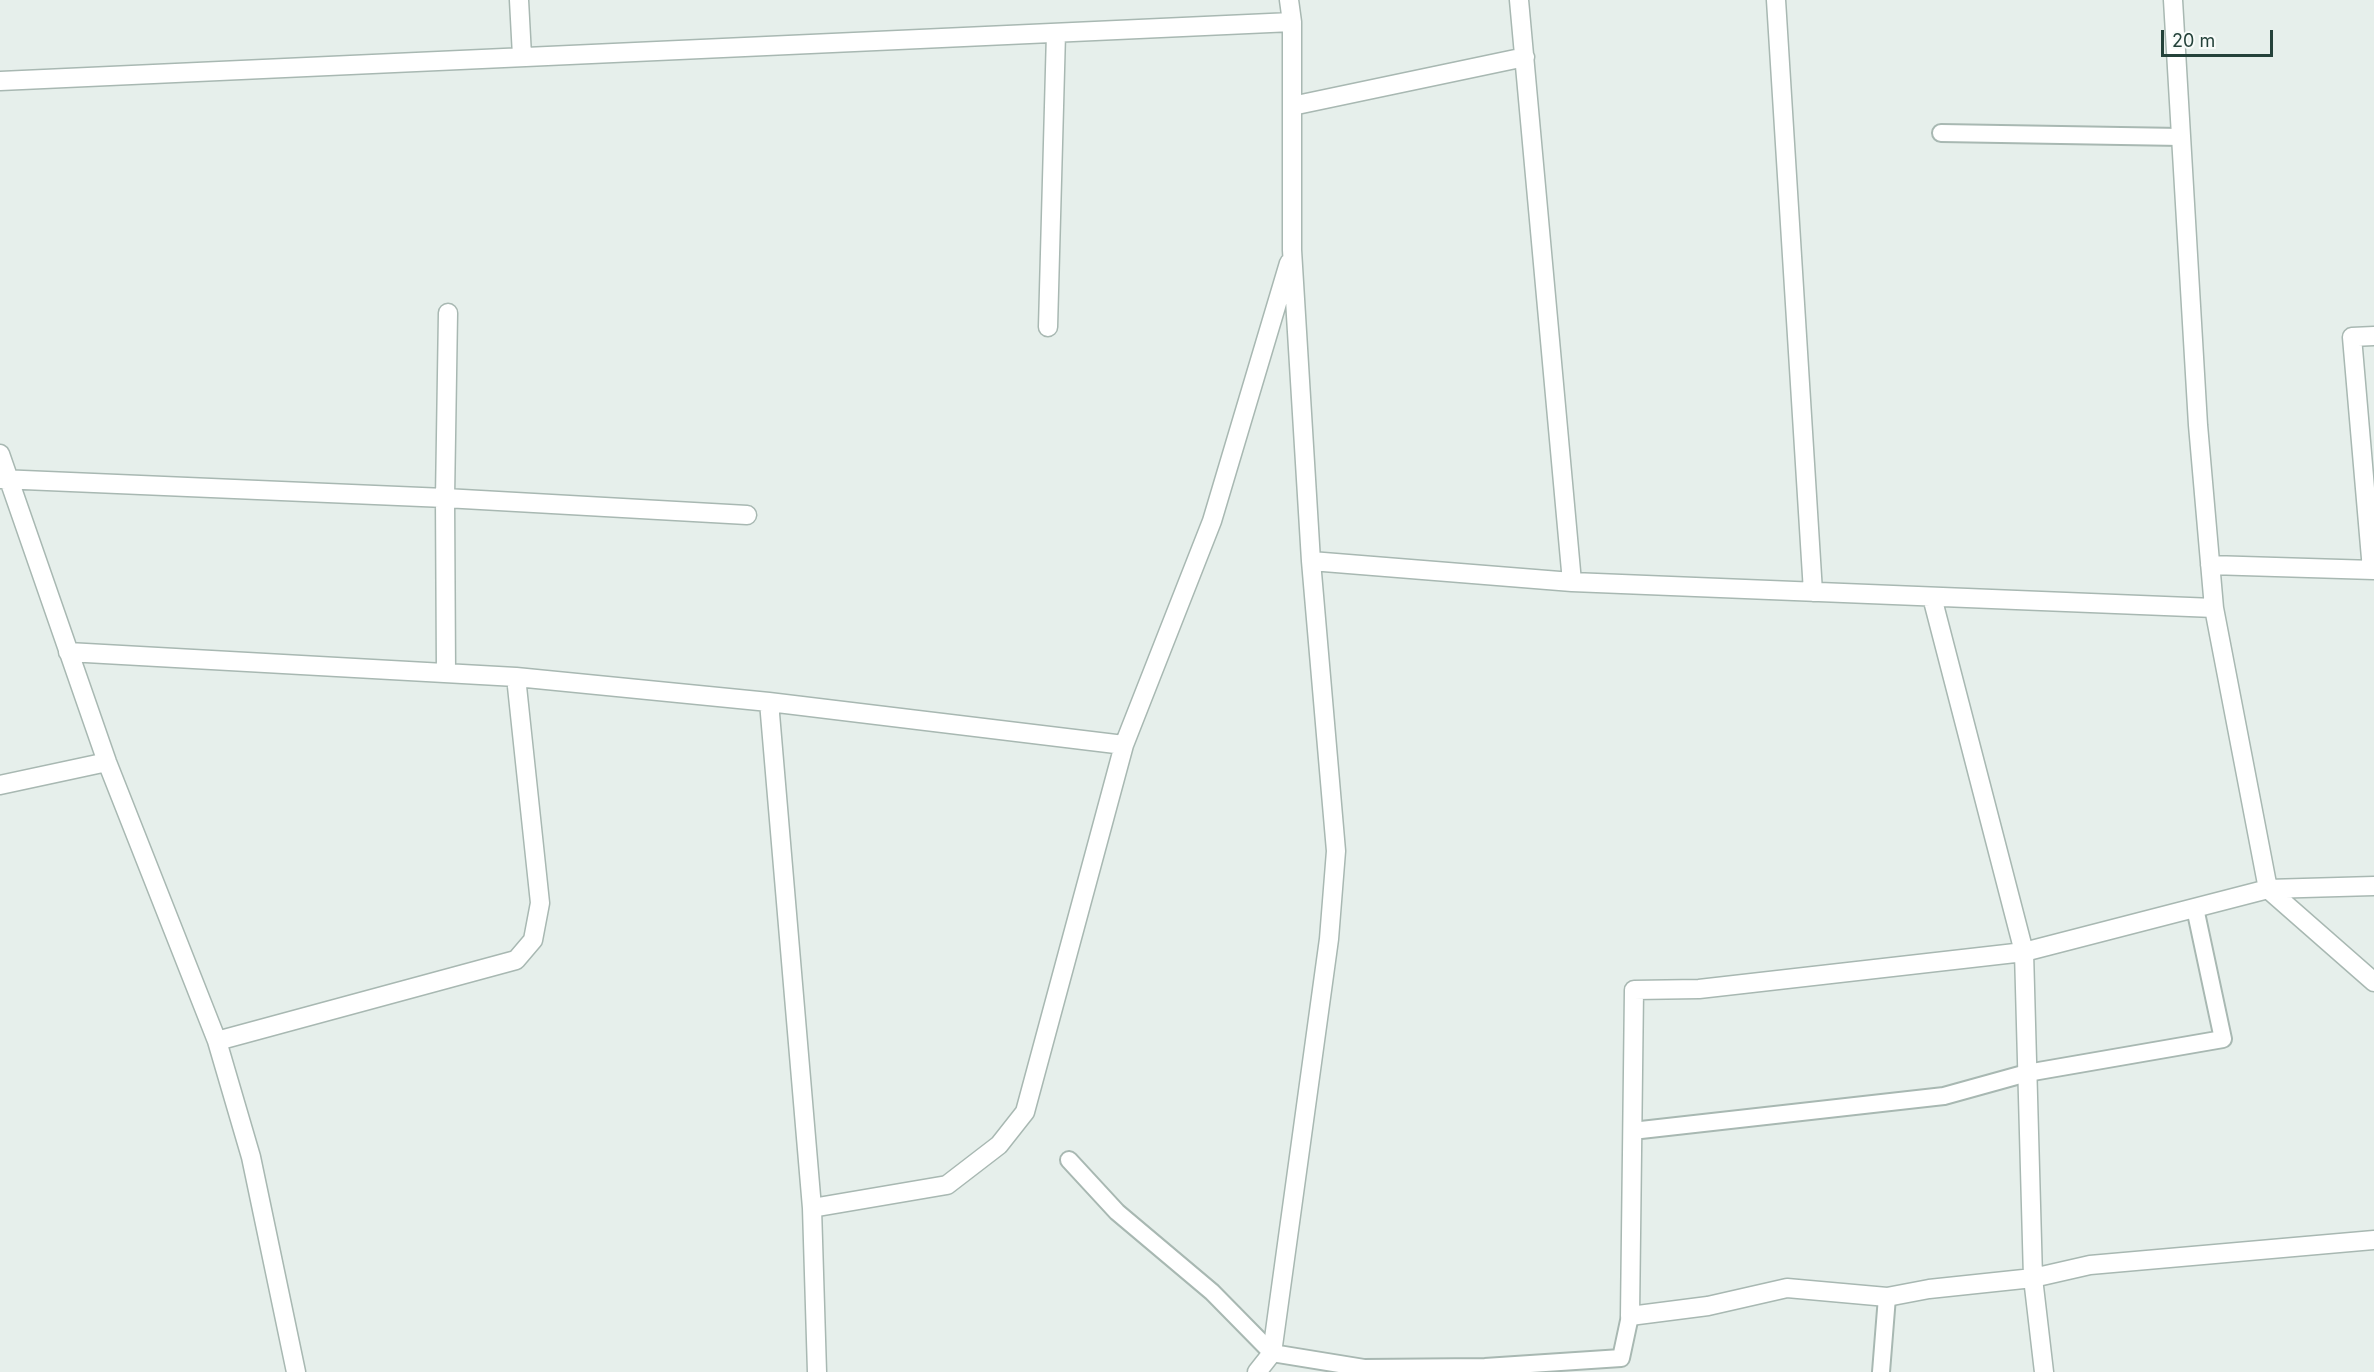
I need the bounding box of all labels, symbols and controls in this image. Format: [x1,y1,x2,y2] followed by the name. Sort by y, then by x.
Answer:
[2164,18,2276,56] scale bar
[2172,30,2215,51] text: 20 m

